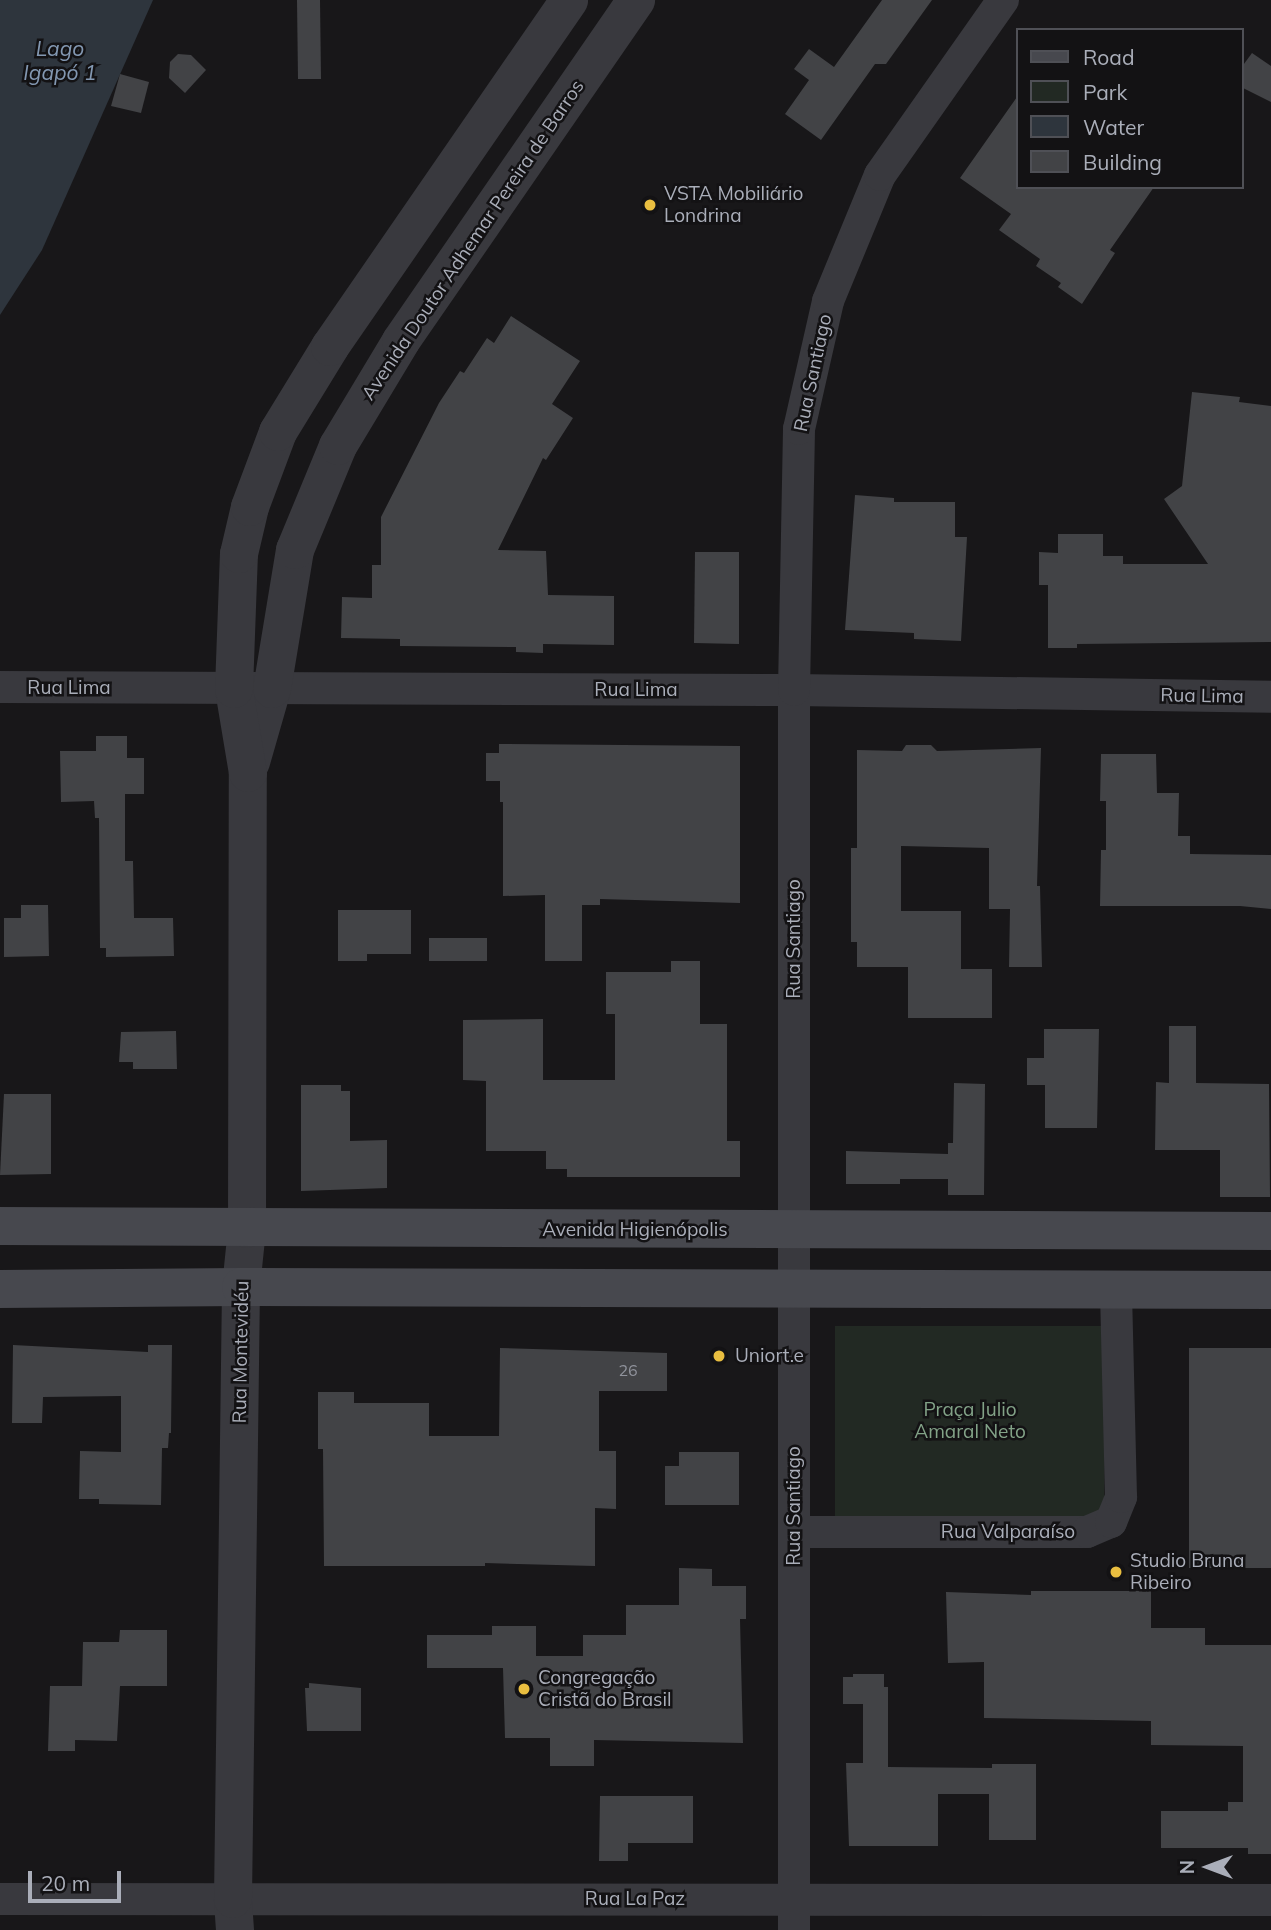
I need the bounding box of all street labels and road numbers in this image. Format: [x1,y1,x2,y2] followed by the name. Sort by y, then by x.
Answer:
[357,76,589,404] street label: Avenida Doutor Adhemar Pereira de Barros
[789,312,837,434] street label: Rua Santiago
[27,677,111,699] street label: Rua Lima
[594,679,678,701] street label: Rua Lima
[1160,684,1244,708] street label: Rua Lima
[783,879,805,999] street label: Rua Santiago
[542,1219,728,1241] street label: Avenida Higienópolis
[228,1280,254,1424] street label: Rua Montevidéu
[783,1446,805,1566] street label: Rua Santiago
[941,1521,1075,1543] street label: Rua Valparaíso
[585,1888,685,1910] street label: Rua La Paz

